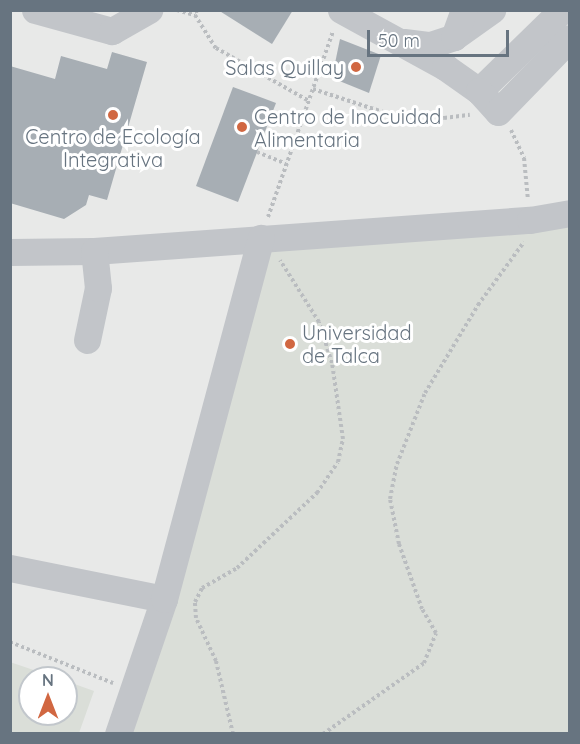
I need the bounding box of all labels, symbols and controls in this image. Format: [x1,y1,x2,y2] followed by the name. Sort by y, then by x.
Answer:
[370,18,512,56] scale bar
[378,29,420,52] text: 50 m
[225,55,344,79] place label: Salas Quillay
[349,60,363,74] marker: Salas Quillay
[254,104,441,151] place label: Centro de Inocuidad Alimentaria
[106,108,120,122] marker: Centro de Ecología Integrativa
[235,120,249,134] marker: Centro de Inocuidad Alimentaria
[25,124,201,171] place label: Centro de Ecología Integrativa
[302,320,412,367] place label: Universidad de Talca
[283,337,297,351] marker: Universidad de Talca
[18,666,78,726] north arrow
[42,670,54,690] text: N

